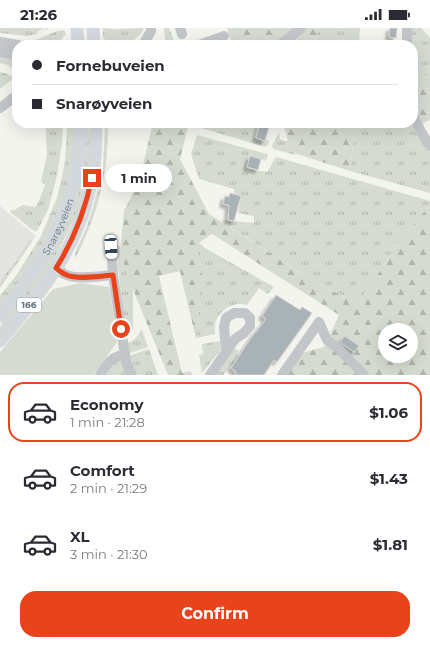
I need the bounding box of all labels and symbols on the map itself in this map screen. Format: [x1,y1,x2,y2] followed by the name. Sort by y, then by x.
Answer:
[106,164,172,192] callout: 1 min
[83,169,101,187] route end
[39,197,77,258] street label: Snarøyveien
[104,235,118,259] car
[17,298,41,312] road number: 166
[112,320,130,338] route start

